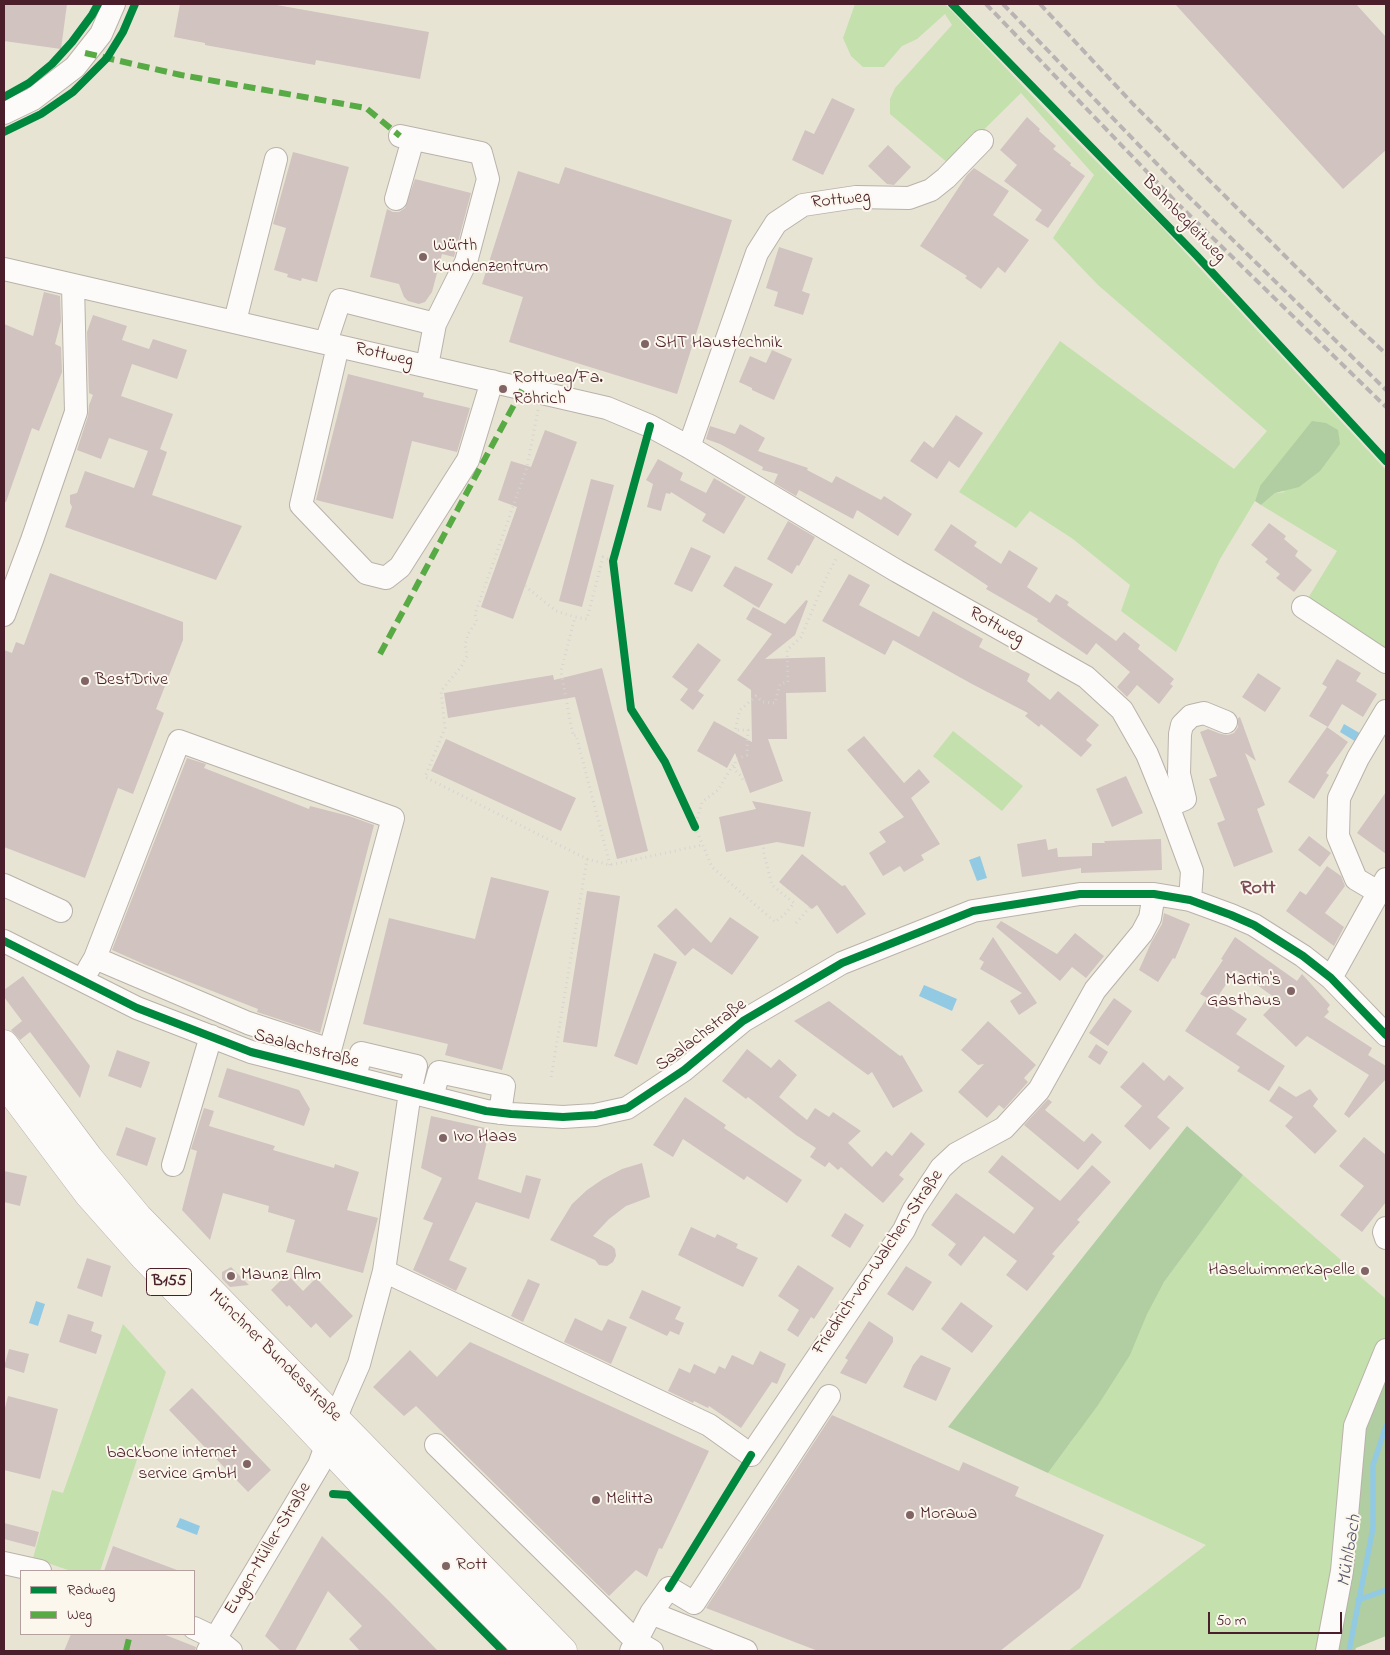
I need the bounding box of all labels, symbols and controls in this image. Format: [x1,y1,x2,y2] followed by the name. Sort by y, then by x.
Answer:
[1136,172,1230,268] street label: Bahnbegleitweg
[810,187,872,215] street label: Rottweg
[433,236,548,278] place label: Würth Kundenzentrum
[417,251,429,263] marker: Würth Kundenzentrum
[655,333,782,355] place label: SHT Haustechnik
[639,338,651,350] marker: SHT Haustechnik
[353,339,415,373] street label: Rottweg
[513,368,603,410] place label: Rottweg/Fa. Röhrich
[497,383,509,395] marker: Rottweg/Fa. Röhrich
[965,603,1027,651] street label: Rottweg
[95,670,168,692] place label: BestDrive
[79,675,91,687] marker: BestDrive
[1241,878,1275,902] district label: Rott
[1207,970,1281,1012] place label: Martin's Gasthaus
[1285,985,1297,997] marker: Martin's Gasthaus
[652,995,752,1077] street label: Saalachstraße
[251,1026,361,1074] street label: Saalachstraße
[453,1127,517,1149] place label: Ivo Haas
[437,1132,449,1144] marker: Ivo Haas
[809,1166,949,1360] street label: Friedrich-von-Walchen-Straße
[1208,1260,1355,1282] place label: Haselwimmerkapelle
[241,1265,321,1287] place label: Maunz Alm
[1359,1265,1371,1277] marker: Haselwimmerkapelle
[146,1268,192,1295] road number: B155
[225,1270,237,1282] marker: Maunz Alm
[203,1285,345,1427] street label: Münchner Bundesstraße
[107,1443,237,1486] place label: backbone internet service GmbH
[241,1458,253,1470] marker: backbone internet service GmbH
[221,1479,317,1619] street label: Eugen-Müller-Straße
[606,1489,653,1511] place label: Melitta
[590,1494,602,1506] marker: Melitta
[920,1504,977,1526] place label: Morawa
[904,1509,916,1521] marker: Morawa
[1334,1514,1368,1588] water label: Mühlbach
[456,1555,487,1577] place label: Rott
[440,1560,452,1572] marker: Rott
[20,1570,195,1635] legend
[67,1579,115,1601] text: Radweg
[1210,1602,1344,1634] scale bar
[67,1604,92,1626] text: Weg
[1216,1610,1246,1632] text: 50 m

